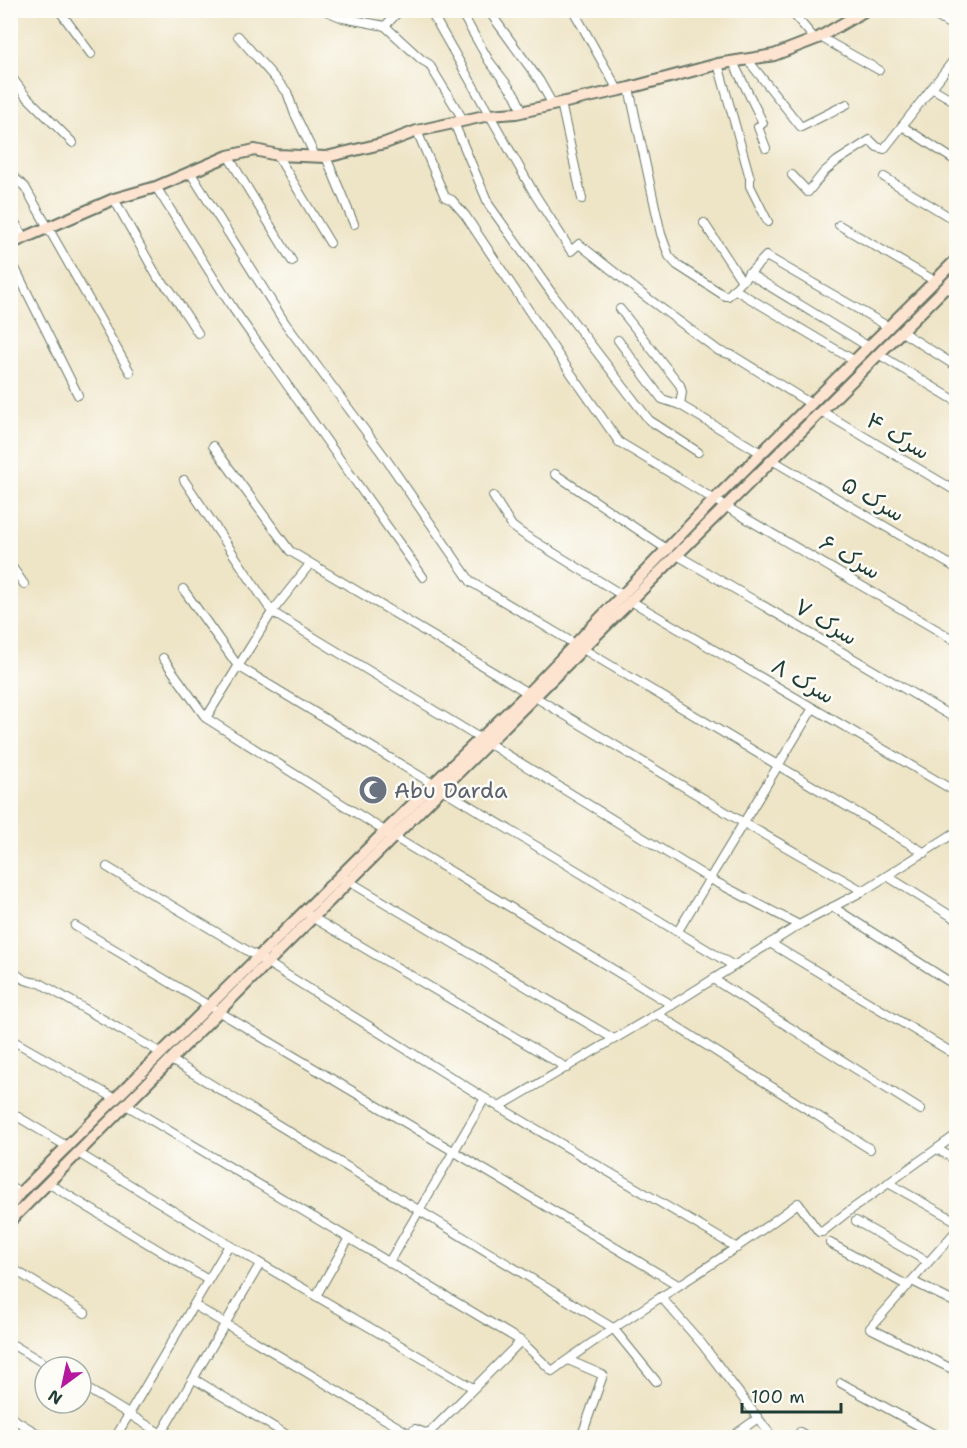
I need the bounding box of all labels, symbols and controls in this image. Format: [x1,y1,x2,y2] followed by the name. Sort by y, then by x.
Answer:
[861,406,935,466] street label: سرک ۴
[836,469,910,529] street label: سرک ۵
[814,528,886,586] street label: سرک ۶
[789,592,863,652] street label: سرک ۷
[766,651,840,711] street label: سرک ۸
[357,774,389,806] mosque icon: Abu Darda
[394,776,508,805] place label: Abu Darda
[33,1355,93,1415] north arrow
[742,1376,841,1414] scale bar
[44,1385,66,1409] text: N
[751,1385,805,1409] text: 100 m

